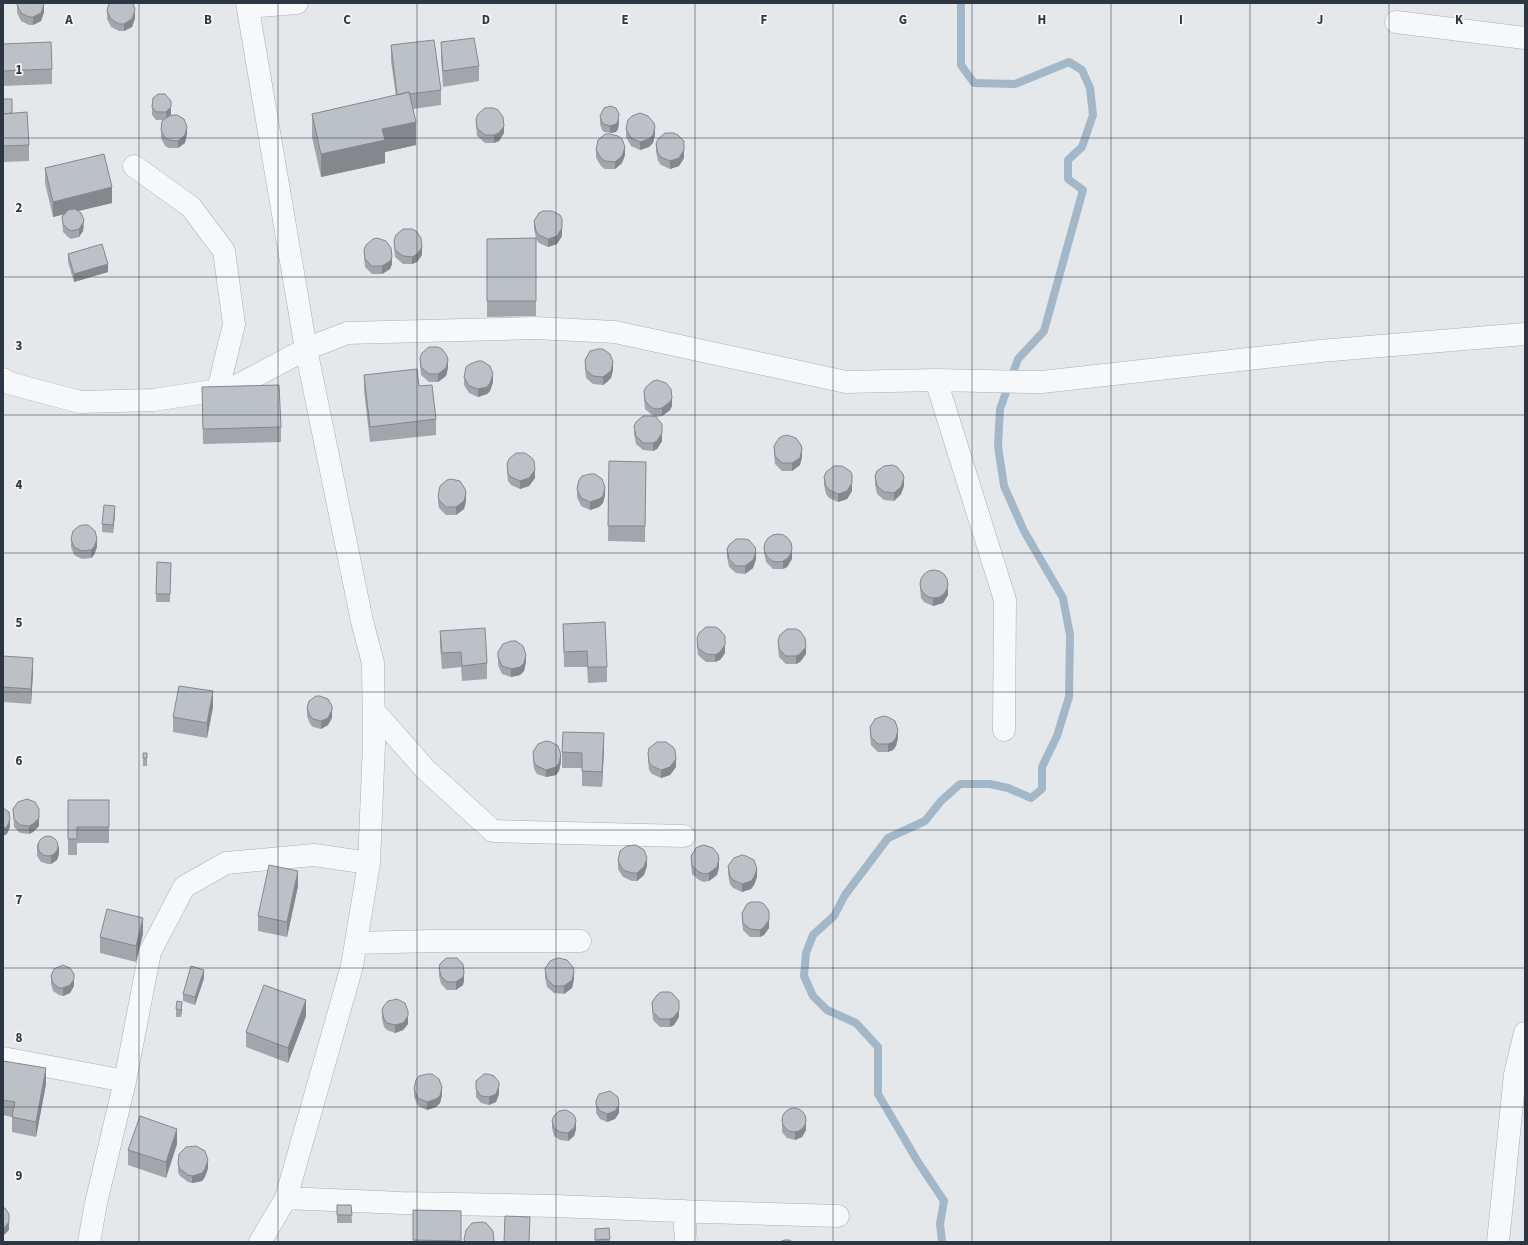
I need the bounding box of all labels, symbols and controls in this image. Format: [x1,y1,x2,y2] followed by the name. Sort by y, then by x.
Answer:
[64,11,73,29] text: A
[204,11,212,29] text: B
[343,11,351,29] text: C
[482,11,490,29] text: D
[621,11,629,29] text: E
[761,11,768,29] text: F
[899,11,907,29] text: G
[1038,11,1046,29] text: H
[1179,11,1183,29] text: I
[1317,11,1323,29] text: J
[1455,11,1464,29] text: K
[16,61,23,79] text: 1
[16,199,23,217] text: 2
[16,337,23,355] text: 3
[16,476,23,494] text: 4
[16,614,23,632] text: 5
[16,752,23,770] text: 6
[16,891,23,909] text: 7
[16,1029,23,1047] text: 8
[16,1167,23,1185] text: 9

